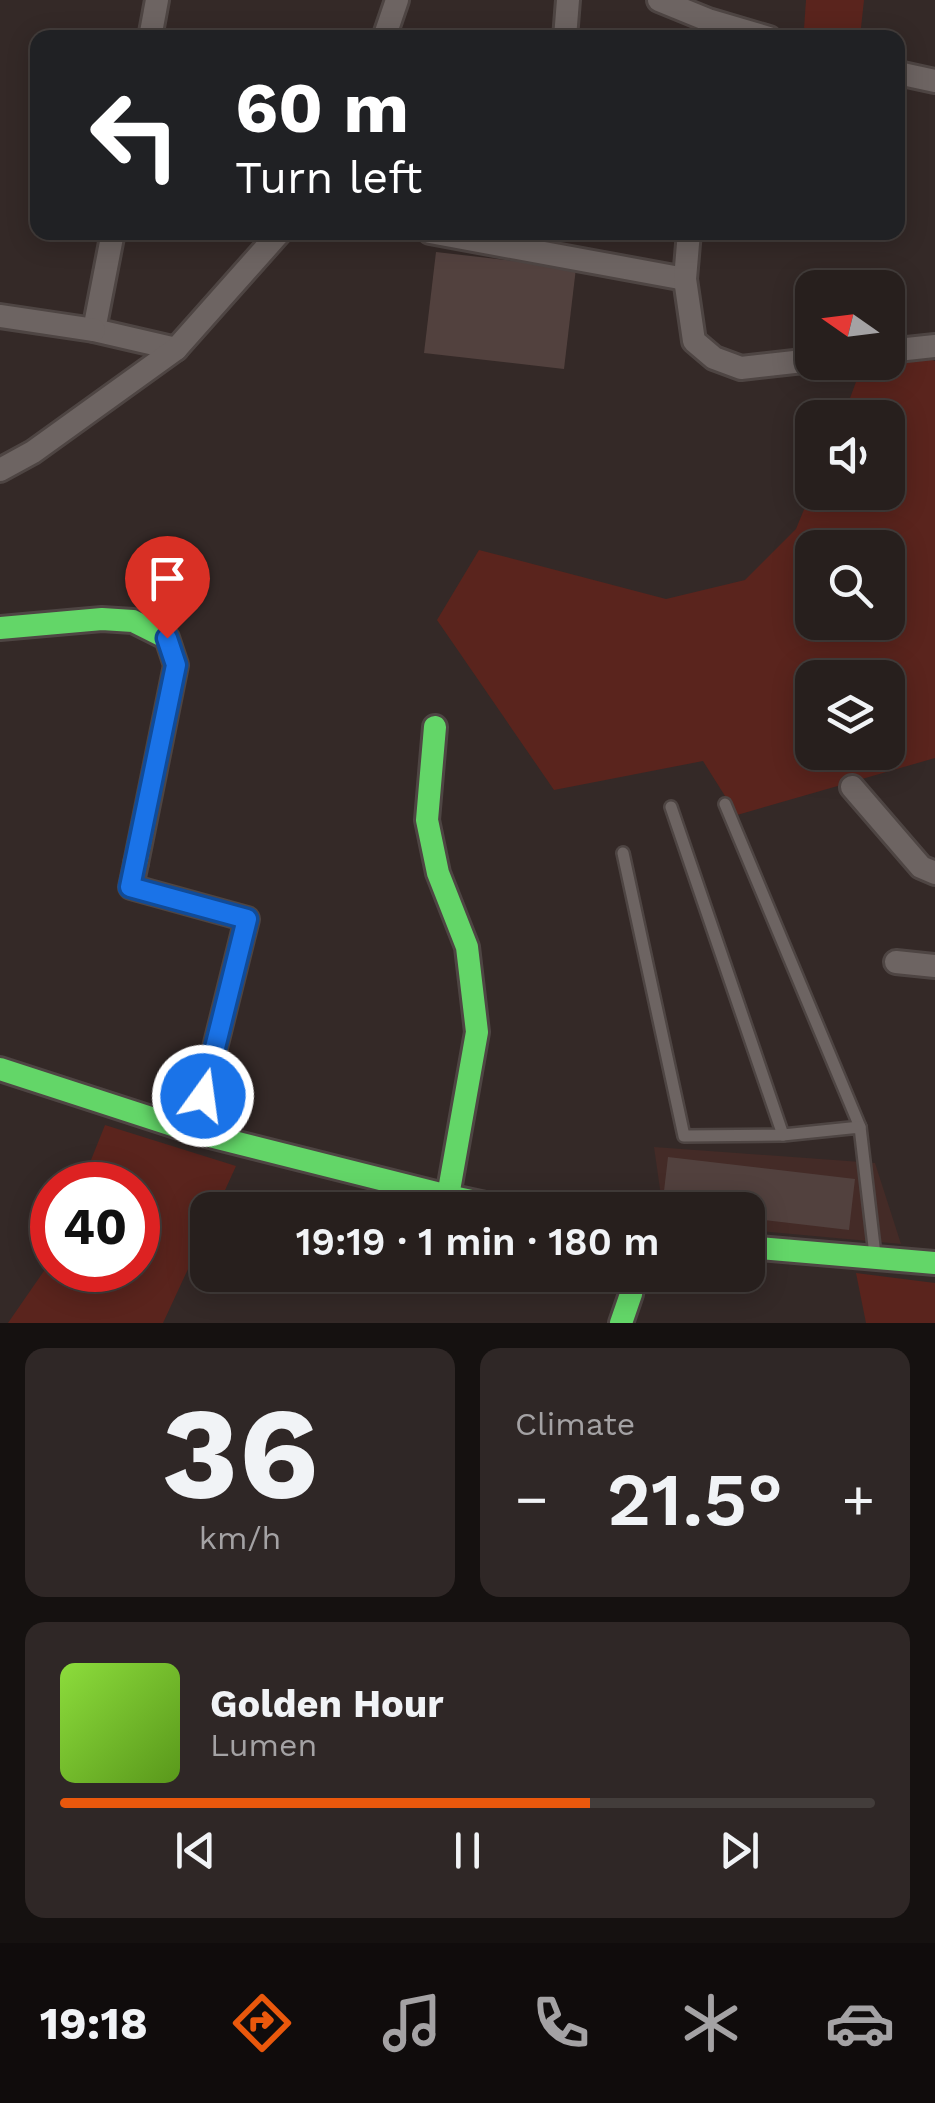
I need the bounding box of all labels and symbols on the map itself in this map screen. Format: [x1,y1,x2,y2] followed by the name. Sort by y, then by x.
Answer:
[795,270,905,380] north arrow
[125,536,210,639] pin
[151,1044,255,1148] position arrow
[30,1162,160,1292] speed limit sign: 40

